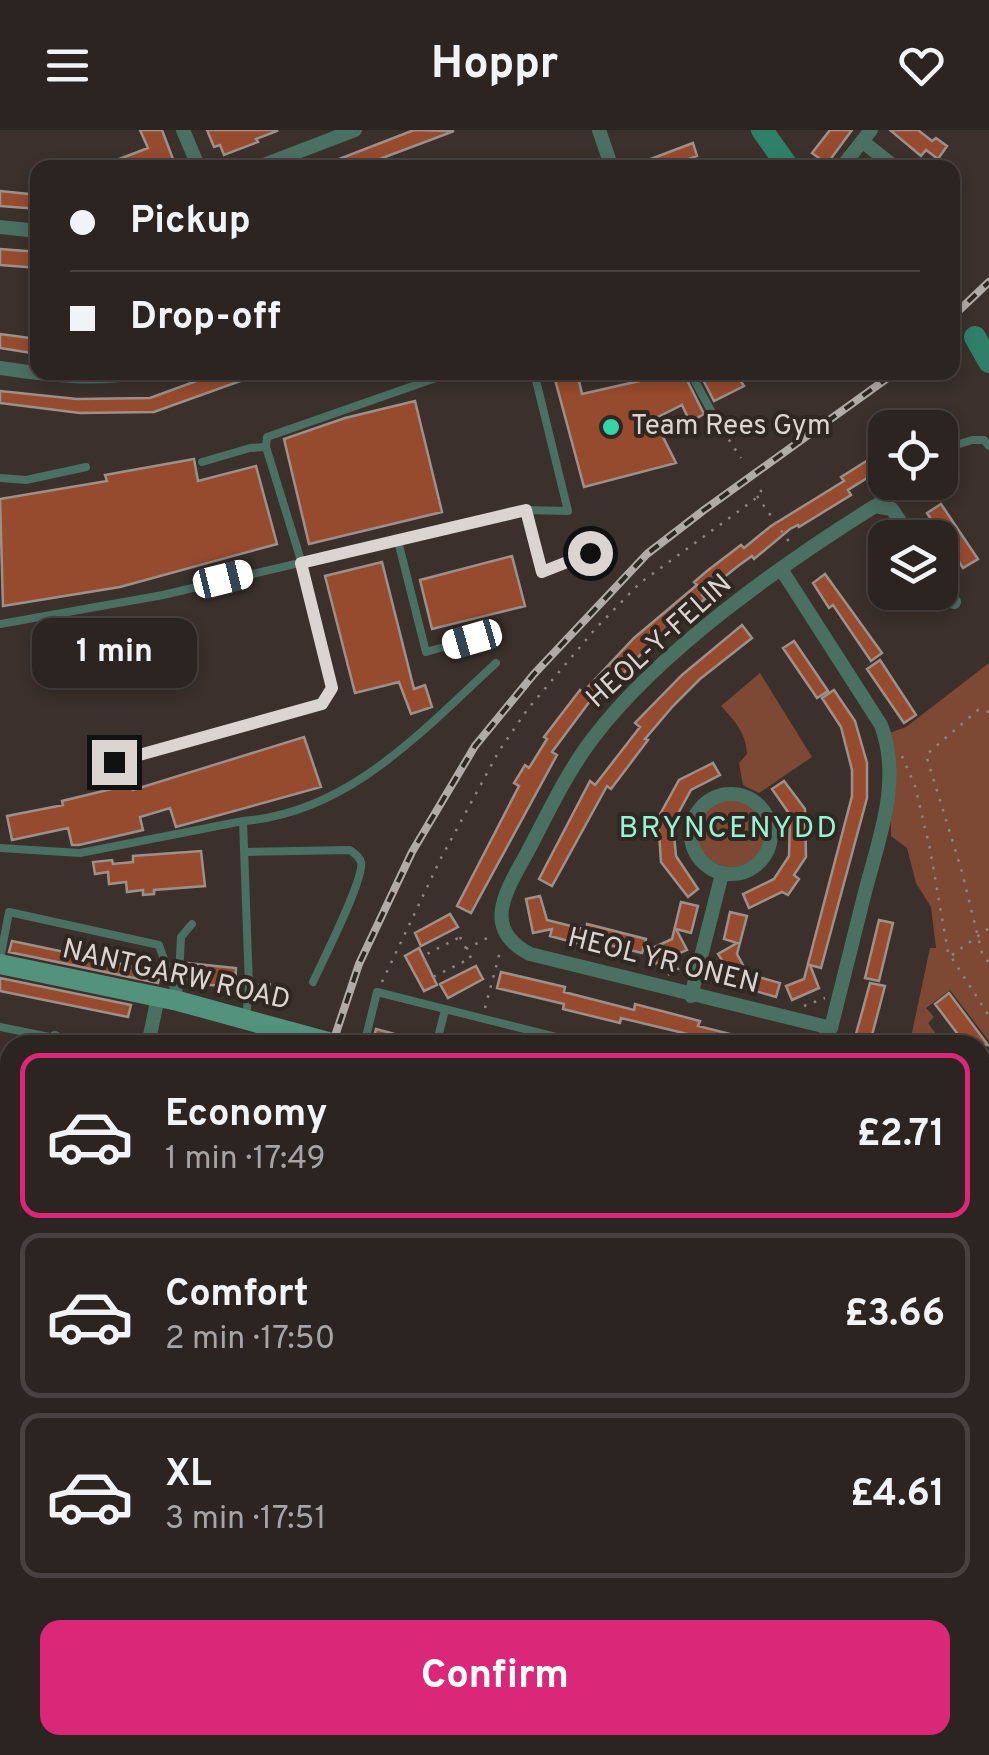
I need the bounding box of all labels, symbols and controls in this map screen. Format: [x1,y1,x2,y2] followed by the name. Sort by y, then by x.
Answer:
[431,37,558,94] text: Hoppr
[40,38,95,93] icon: menu
[894,38,949,93] icon: heart
[130,198,251,247] text: Pickup
[130,294,281,343] text: Drop-off
[631,409,831,445] place label: Team Rees Gym
[868,410,958,610] map controls
[868,410,958,500] button: locate
[600,416,622,438] marker: Team Rees Gym
[868,520,958,610] button: layers
[568,531,613,576] route start
[190,557,256,601] car
[580,567,740,717] street label: HEOL-Y-FELIN
[439,616,505,662] car
[32,617,196,687] callout: 1 min
[76,633,153,673] text: 1 min
[92,740,137,785] route end
[619,811,839,848] district label: BRYNCENYDD
[564,921,762,1003] street label: HEOL YR ONEN
[58,932,294,1020] street label: NANTGARW ROAD
[45,1091,135,1181] icon: car
[165,1091,327,1140] text: Economy
[857,1111,945,1160] text: £2.71
[165,1140,326,1180] text: 1 min · 17:49
[45,1271,135,1361] icon: car
[165,1271,309,1320] text: Comfort
[844,1291,945,1340] text: £3.66
[165,1320,335,1360] text: 2 min · 17:50
[45,1451,135,1541] icon: car
[165,1451,212,1500] text: XL
[850,1471,945,1520] text: £4.61
[165,1500,326,1540] text: 3 min · 17:51
[40,1620,950,1735] button: Confirm

